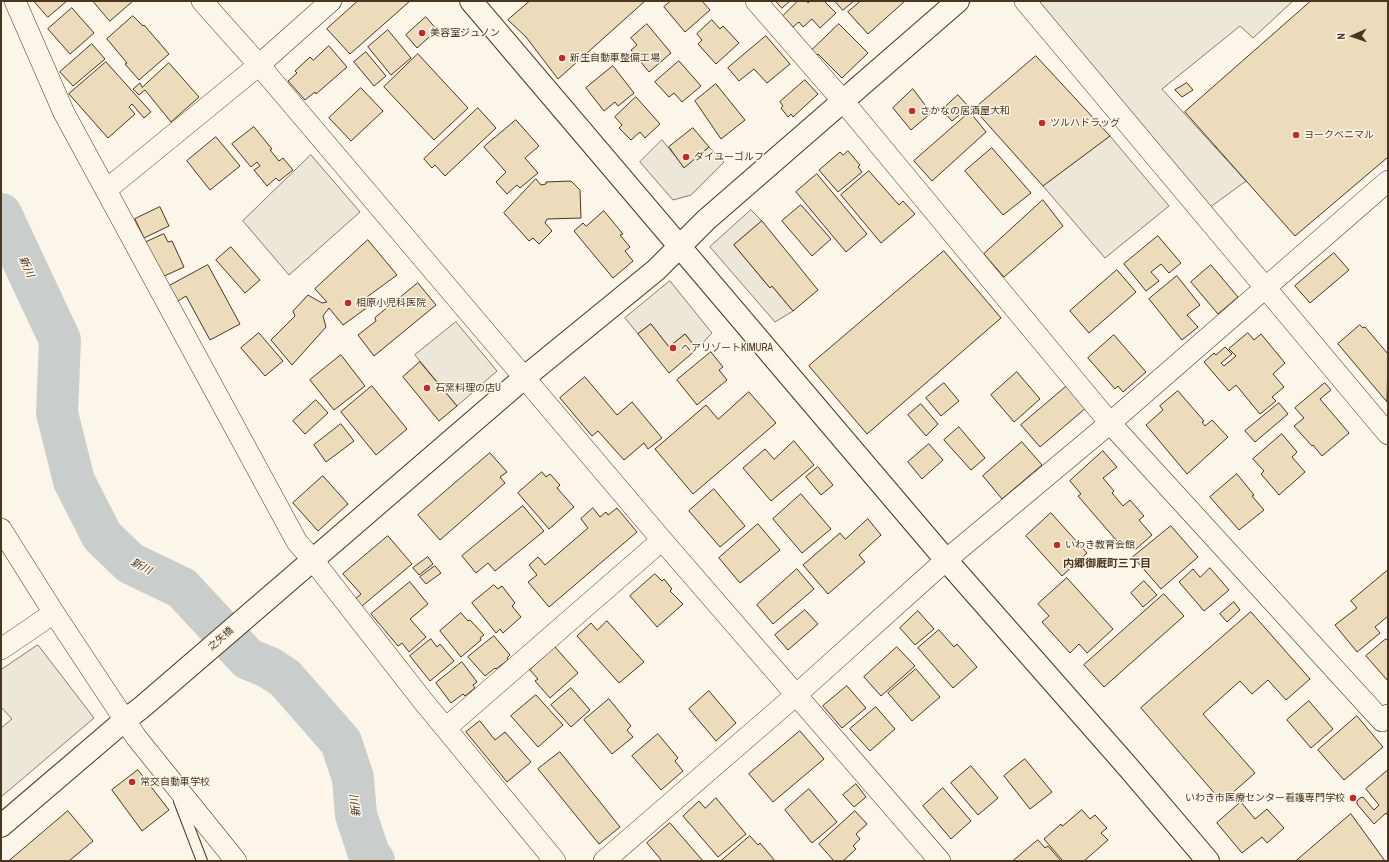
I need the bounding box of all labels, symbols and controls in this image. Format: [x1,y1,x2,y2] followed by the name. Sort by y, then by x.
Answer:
[1333,16,1373,56] north arrow
[430,27,500,39] place label: 美容室ジュノン
[417,28,427,38] marker: 美容室ジュノン
[1334,33,1348,40] text: N
[570,52,660,64] place label: 新生自動車整備工場
[557,53,567,63] marker: 新生自動車整備工場
[920,105,1010,117] place label: さかなの居酒屋大和
[907,106,917,116] marker: さかなの居酒屋大和
[1050,117,1120,129] place label: ツルハドラッグ
[1037,118,1047,128] marker: ツルハドラッグ
[1304,129,1374,141] place label: ヨークベニマル
[1291,130,1301,140] marker: ヨークベニマル
[694,151,764,163] place label: ダイユーゴルフ
[681,152,691,162] marker: ダイユーゴルフ
[15,254,37,280] water label: 新川
[356,297,426,309] place label: 相原小児科医院
[343,298,353,308] marker: 相原小児科医院
[681,342,773,354] place label: ヘアリゾートKIMURA
[668,343,678,353] marker: ヘアリゾートKIMURA
[435,382,501,394] place label: 石窯料理の店U
[422,383,432,393] marker: 石窯料理の店U
[1065,539,1135,551] place label: いわき教育会館
[1052,540,1062,550] marker: いわき教育会館
[128,556,154,578] water label: 新川
[1063,557,1151,571] district label: 内郷御厩町三丁目
[206,625,236,653] street label: 之矢橋
[140,776,210,788] place label: 常交自動車学校
[127,777,137,787] marker: 常交自動車学校
[1185,792,1345,804] place label: いわき市医療センター看護専門学校
[1348,793,1358,803] marker: いわき市医療センター看護専門学校
[348,794,364,818] water label: 新川

